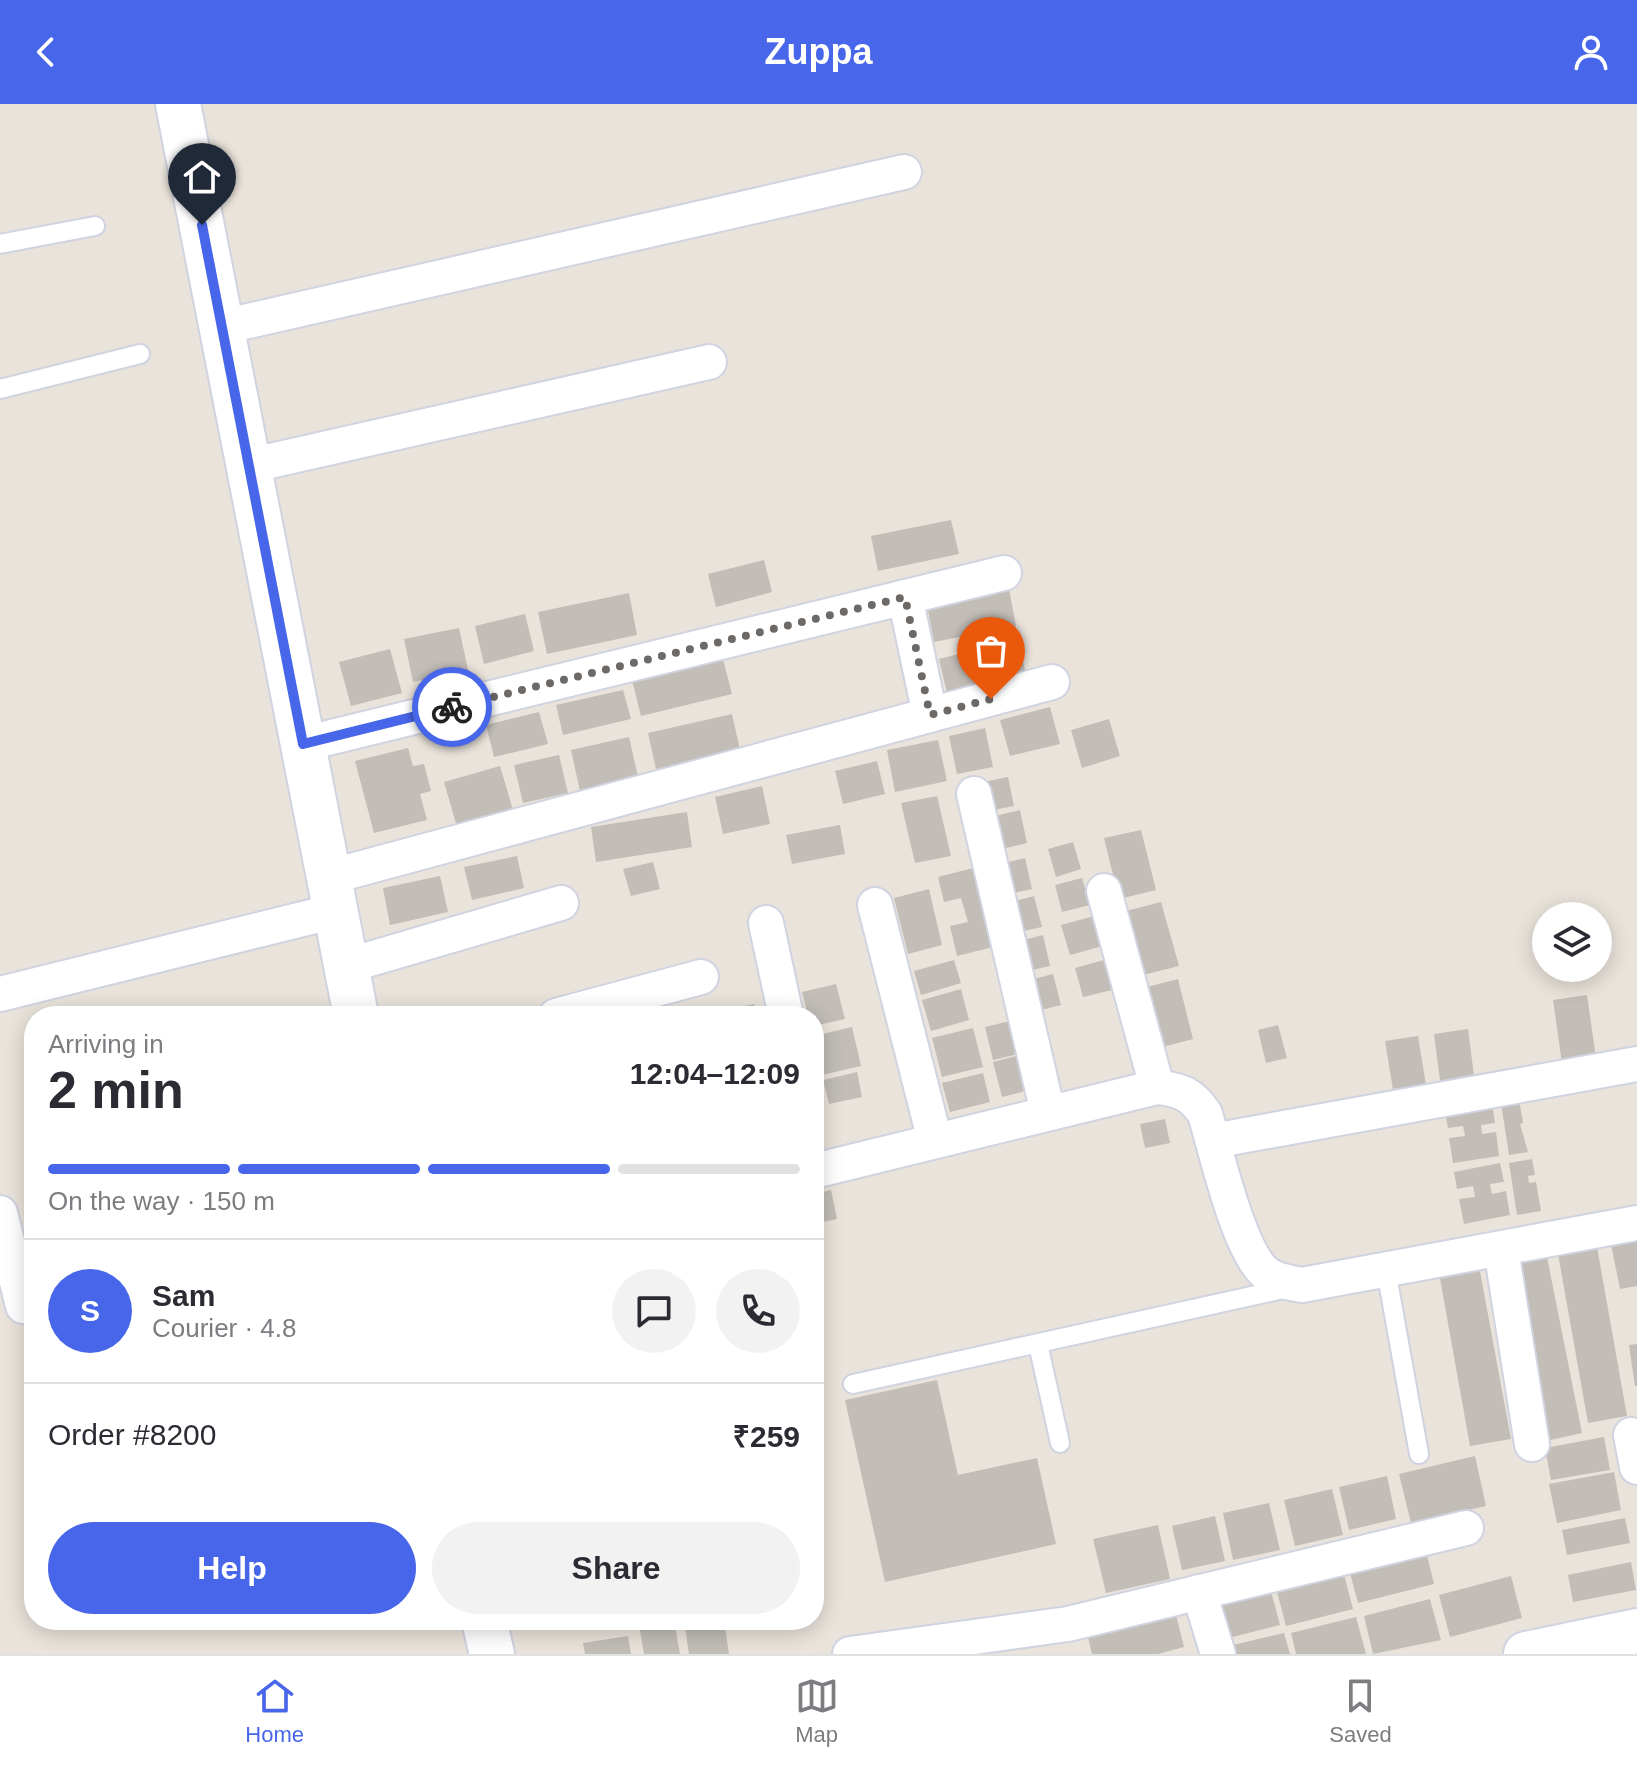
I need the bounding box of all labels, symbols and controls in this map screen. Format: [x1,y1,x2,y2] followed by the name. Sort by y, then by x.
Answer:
[24,30,68,74] icon: back
[1569,30,1613,74] icon: person
[765,31,872,72] text: Zuppa
[168,143,236,225] pin
[180,155,224,199] icon: home
[957,617,1025,699] pin
[969,629,1013,673] icon: bag
[412,667,492,747] courier
[430,685,474,729] icon: bike
[1532,902,1612,982] map controls
[1532,902,1612,982] button: layers
[48,1029,164,1059] text: Arriving in
[630,1057,800,1090] text: 12:04–12:09
[48,1061,184,1119] text: 2 min
[48,1186,275,1216] text: On the way · 150 m
[612,1269,696,1353] button: chat
[716,1269,800,1353] button: phone
[152,1279,215,1312] text: Sam
[80,1294,100,1327] text: S
[152,1313,297,1343] text: Courier · 4.8
[48,1418,216,1451] text: Order #8200
[733,1420,800,1453] text: ₹259
[48,1522,416,1614] button: Help
[432,1522,800,1614] button: Share
[245,1674,304,1748] tab: Home
[795,1674,839,1748] tab: Map
[1329,1674,1392,1748] tab: Saved

